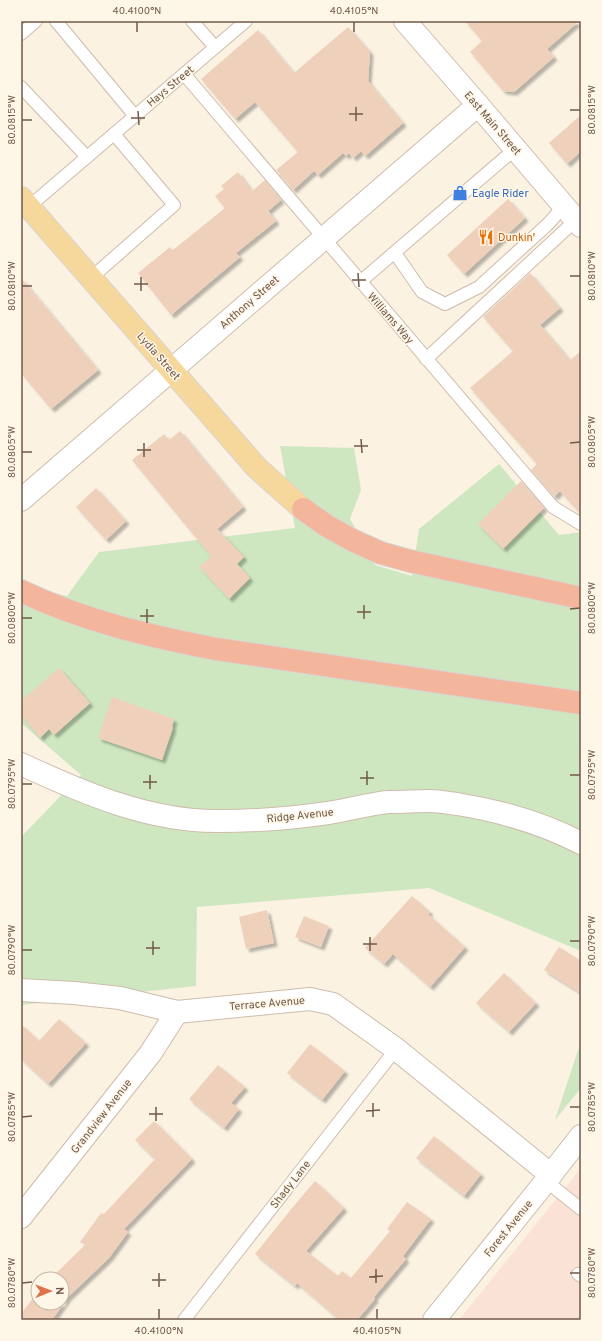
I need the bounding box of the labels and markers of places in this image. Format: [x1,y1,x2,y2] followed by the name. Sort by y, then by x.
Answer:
[451,184,469,202] shop icon: Eagle Rider
[472,187,529,201] place label: Eagle Rider
[477,228,495,246] restaurant icon: Dunkin'
[498,231,535,245] place label: Dunkin'

